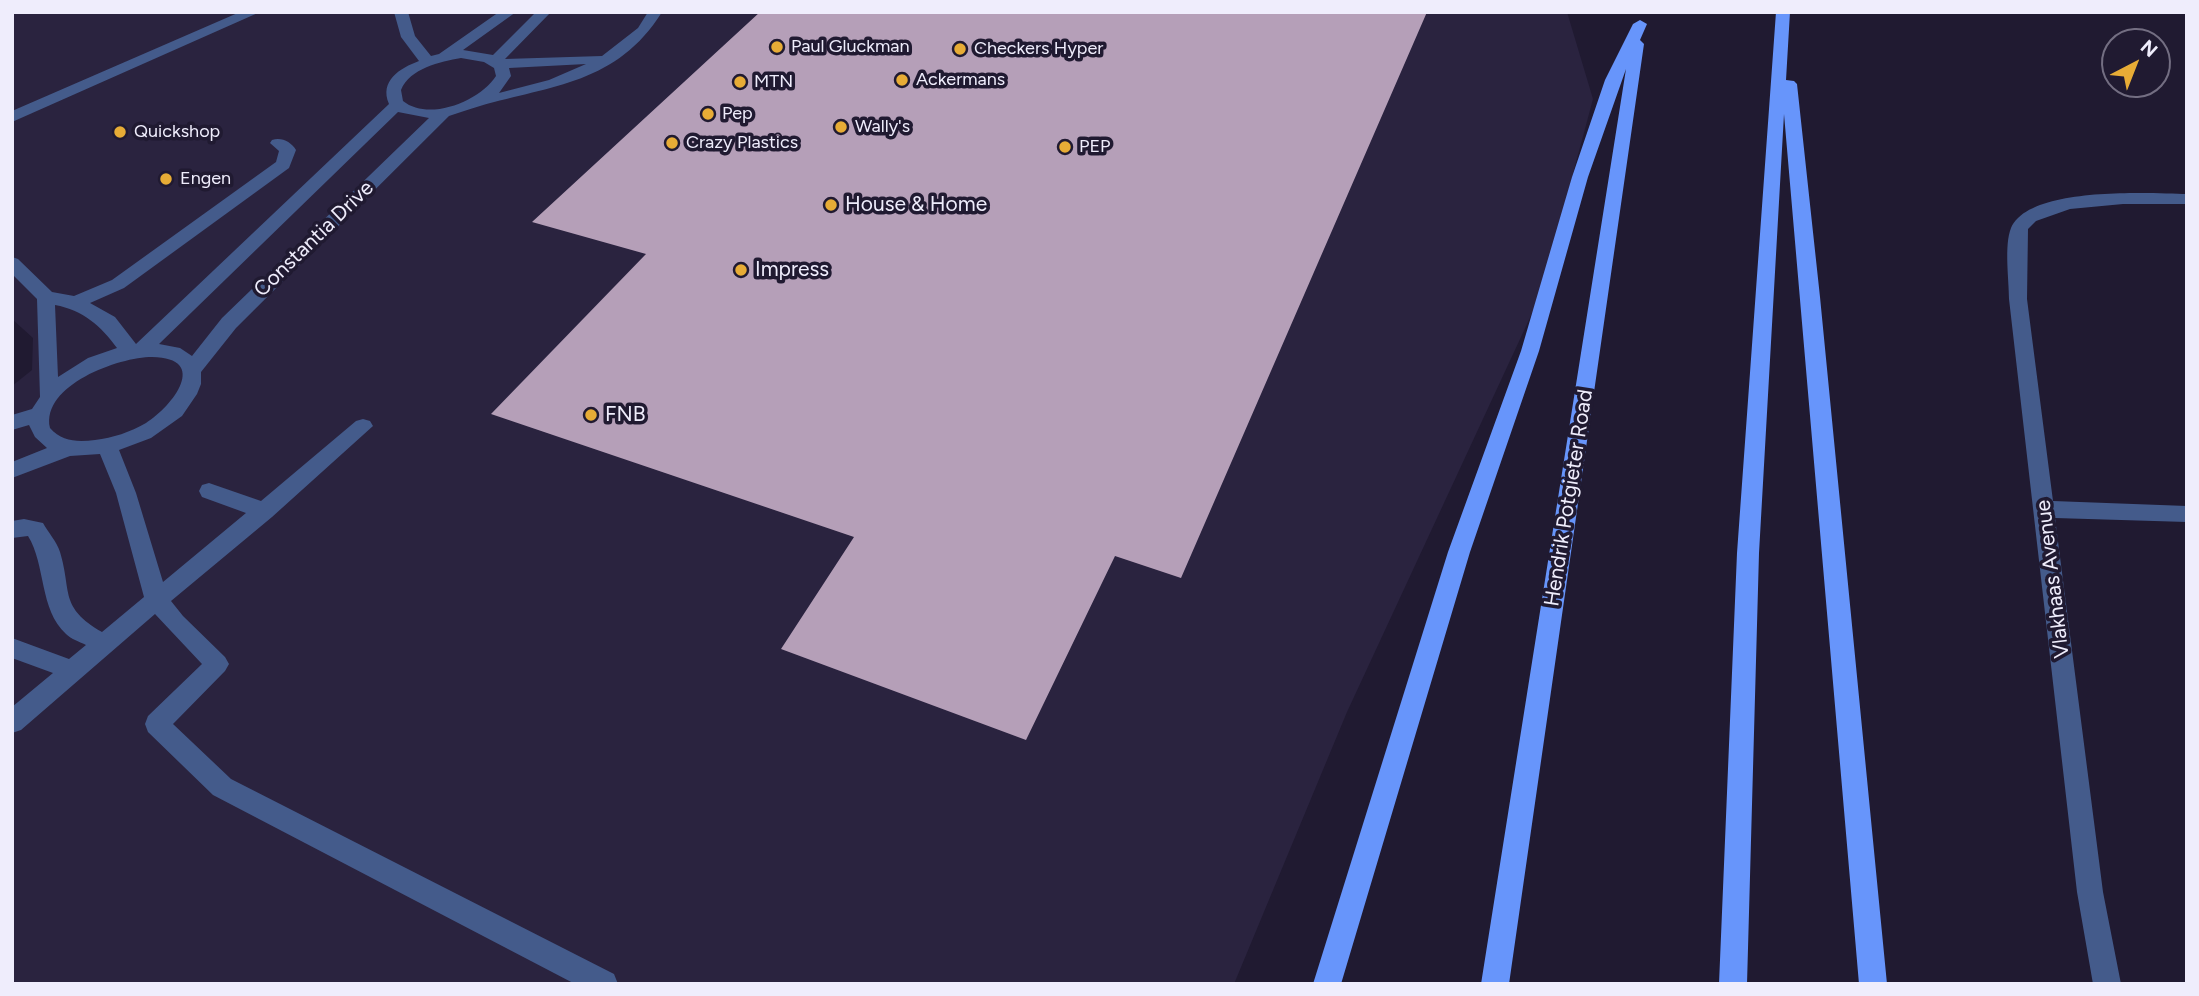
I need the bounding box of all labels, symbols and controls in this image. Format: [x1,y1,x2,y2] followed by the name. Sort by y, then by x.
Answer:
[2101,28,2171,98] north arrow
[2136,35,2162,62] text: N
[791,36,910,58] place label: Paul Gluckman
[974,38,1103,60] place label: Checkers Hyper
[769,39,785,55] marker: Paul Gluckman
[952,41,968,57] marker: Checkers Hyper
[916,69,1005,91] place label: Ackermans
[754,71,793,93] place label: MTN
[894,72,910,88] marker: Ackermans
[732,74,748,90] marker: MTN
[722,103,753,125] place label: Pep
[700,106,716,122] marker: Pep
[855,116,910,138] place label: Wally's
[833,119,849,135] marker: Wally's
[134,121,220,143] place label: Quickshop
[112,124,128,140] marker: Quickshop
[686,132,798,154] place label: Crazy Plastics
[664,135,680,151] marker: Crazy Plastics
[1079,136,1110,158] place label: PEP
[1057,139,1073,155] marker: PEP
[180,168,231,190] place label: Engen
[158,171,174,187] marker: Engen
[249,176,379,302] street label: Constantia Drive
[845,192,987,218] place label: House & Home
[823,197,839,213] marker: House & Home
[755,257,829,283] place label: Impress
[733,262,749,278] marker: Impress
[1539,388,1599,608] street label: Hendrik Potgieter Road
[605,402,645,428] place label: FNB
[583,407,599,423] marker: FNB
[2031,498,2075,660] street label: Vlakhaas Avenue

